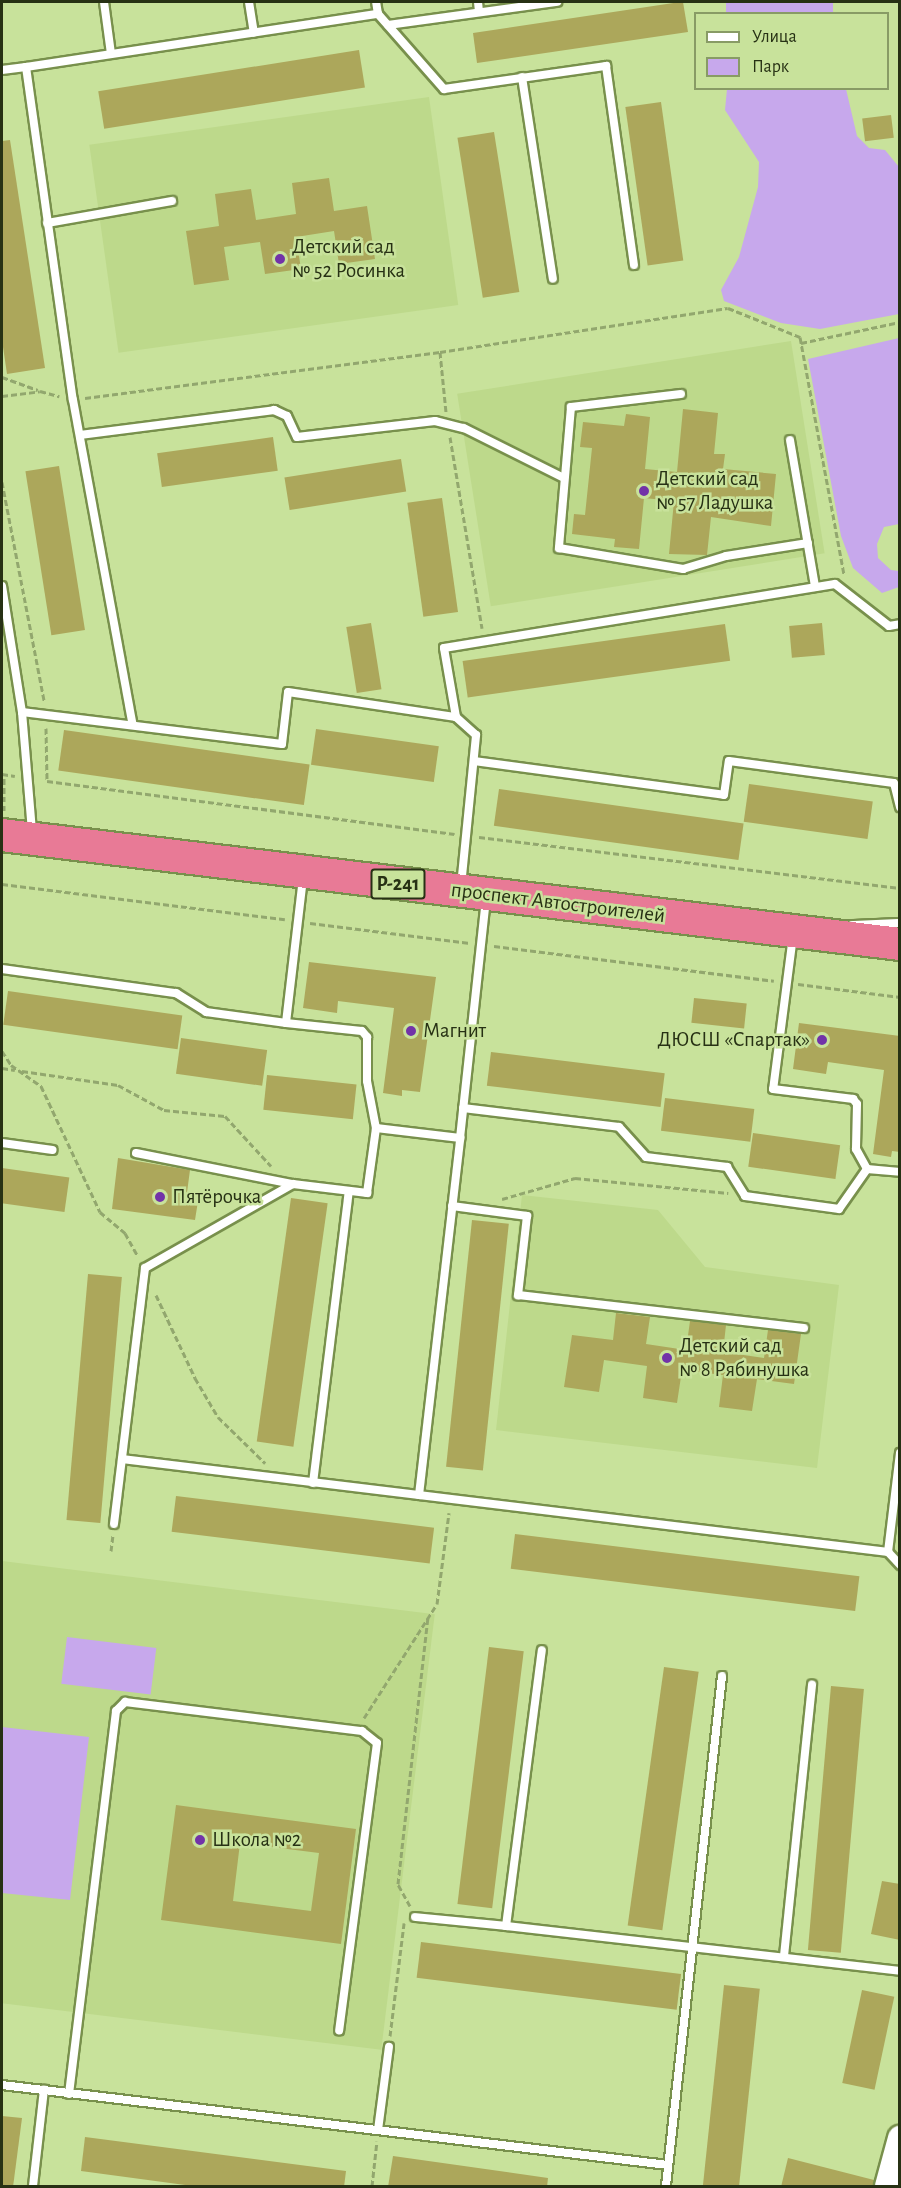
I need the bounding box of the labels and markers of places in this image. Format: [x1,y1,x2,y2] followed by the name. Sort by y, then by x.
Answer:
[292,234,405,284] place label: Детский сад № 52 Росинка
[273,252,287,266] marker: Детский сад № 52 Росинка
[656,466,773,516] place label: Детский сад № 57 Ладушка
[637,484,651,498] marker: Детский сад № 57 Ладушка
[423,1018,486,1044] place label: Магнит
[404,1024,418,1038] marker: Магнит
[657,1027,810,1053] place label: ДЮСШ «Спартак»
[815,1033,829,1047] marker: ДЮСШ «Спартак»
[172,1184,261,1210] place label: Пятёрочка
[153,1190,167,1204] marker: Пятёрочка
[679,1333,809,1383] place label: Детский сад № 8 Рябинушка
[660,1351,674,1365] marker: Детский сад № 8 Рябинушка
[212,1827,301,1853] place label: Школа №2
[193,1833,207,1847] marker: Школа №2

